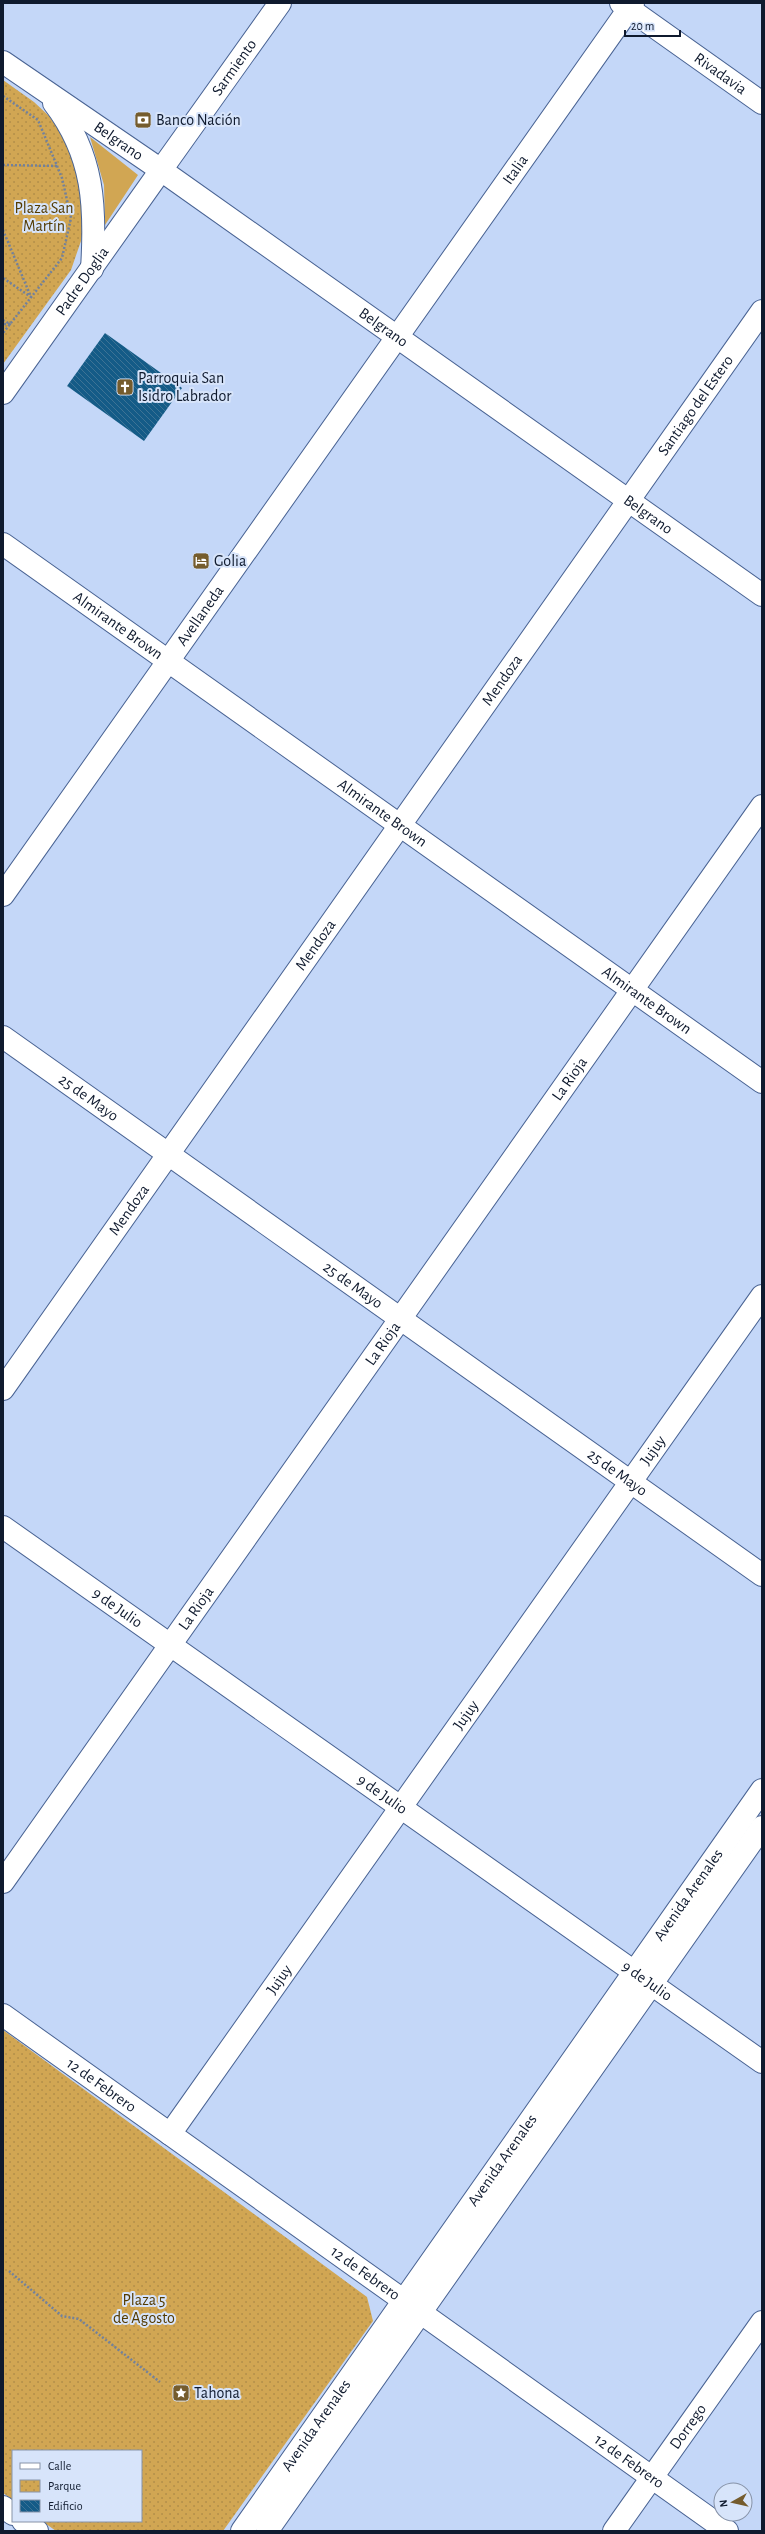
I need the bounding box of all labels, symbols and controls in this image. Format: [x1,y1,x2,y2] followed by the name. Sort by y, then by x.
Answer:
[625,12,680,38] scale bar
[631,20,654,32] text: 20 m
[209,36,259,98] street label: Sarmiento
[691,50,750,98] street label: Rivadavia
[133,110,153,130] bank icon: Banco Nación
[156,112,241,128] place label: Banco Nación
[91,119,146,163] street label: Belgrano
[500,152,531,187] street label: Italia
[14,200,74,234] park label: Plaza San Martín
[53,244,112,318] street label: Padre Doglia
[356,305,411,350] street label: Belgrano
[655,352,736,458] street label: Santiago del Estero
[138,370,232,404] place label: Parroquia San Isidro Labrador
[115,377,135,397] church icon: Parroquia San Isidro Labrador
[621,492,676,537] street label: Belgrano
[191,551,211,571] hotel icon: Golia
[214,553,246,569] place label: Golia
[174,583,227,649] street label: Avellaneda
[70,588,166,663] street label: Almirante Brown
[479,652,525,708] street label: Mendoza
[335,776,430,850] street label: Almirante Brown
[292,917,339,973] street label: Mendoza
[599,963,694,1037] street label: Almirante Brown
[549,1054,590,1103] street label: La Rioja
[56,1071,122,1124] street label: 25 de Mayo
[106,1182,152,1238] street label: Mendoza
[320,1259,386,1312] street label: 25 de Mayo
[362,1319,404,1368] street label: La Rioja
[637,1433,670,1468] street label: Jujuy
[585,1446,650,1499] street label: 25 de Mayo
[175,1584,217,1633] street label: La Rioja
[89,1585,146,1631] street label: 9 de Julio
[450,1697,483,1733] street label: Jujuy
[354,1771,410,1817] street label: 9 de Julio
[651,1846,726,1944] street label: Avenida Arenales
[619,1958,675,2004] street label: 9 de Julio
[263,1962,296,1997] street label: Jujuy
[64,2055,139,2115] street label: 12 de Febrero
[465,2111,540,2209] street label: Avenida Arenales
[328,2243,403,2303] street label: 12 de Febrero
[113,2292,175,2326] park label: Plaza 5 de Agosto
[279,2377,354,2474] street label: Avenida Arenales
[171,2383,191,2403] place icon: Tahona
[194,2385,240,2401] place label: Tahona
[667,2401,709,2452] street label: Dorrego
[592,2431,667,2491] street label: 12 de Febrero
[12,2450,142,2522] legend
[48,2460,71,2472] text: Calle
[48,2480,81,2492] text: Parque
[713,2482,753,2522] north arrow
[718,2499,730,2508] text: N
[48,2500,83,2512] text: Edificio

